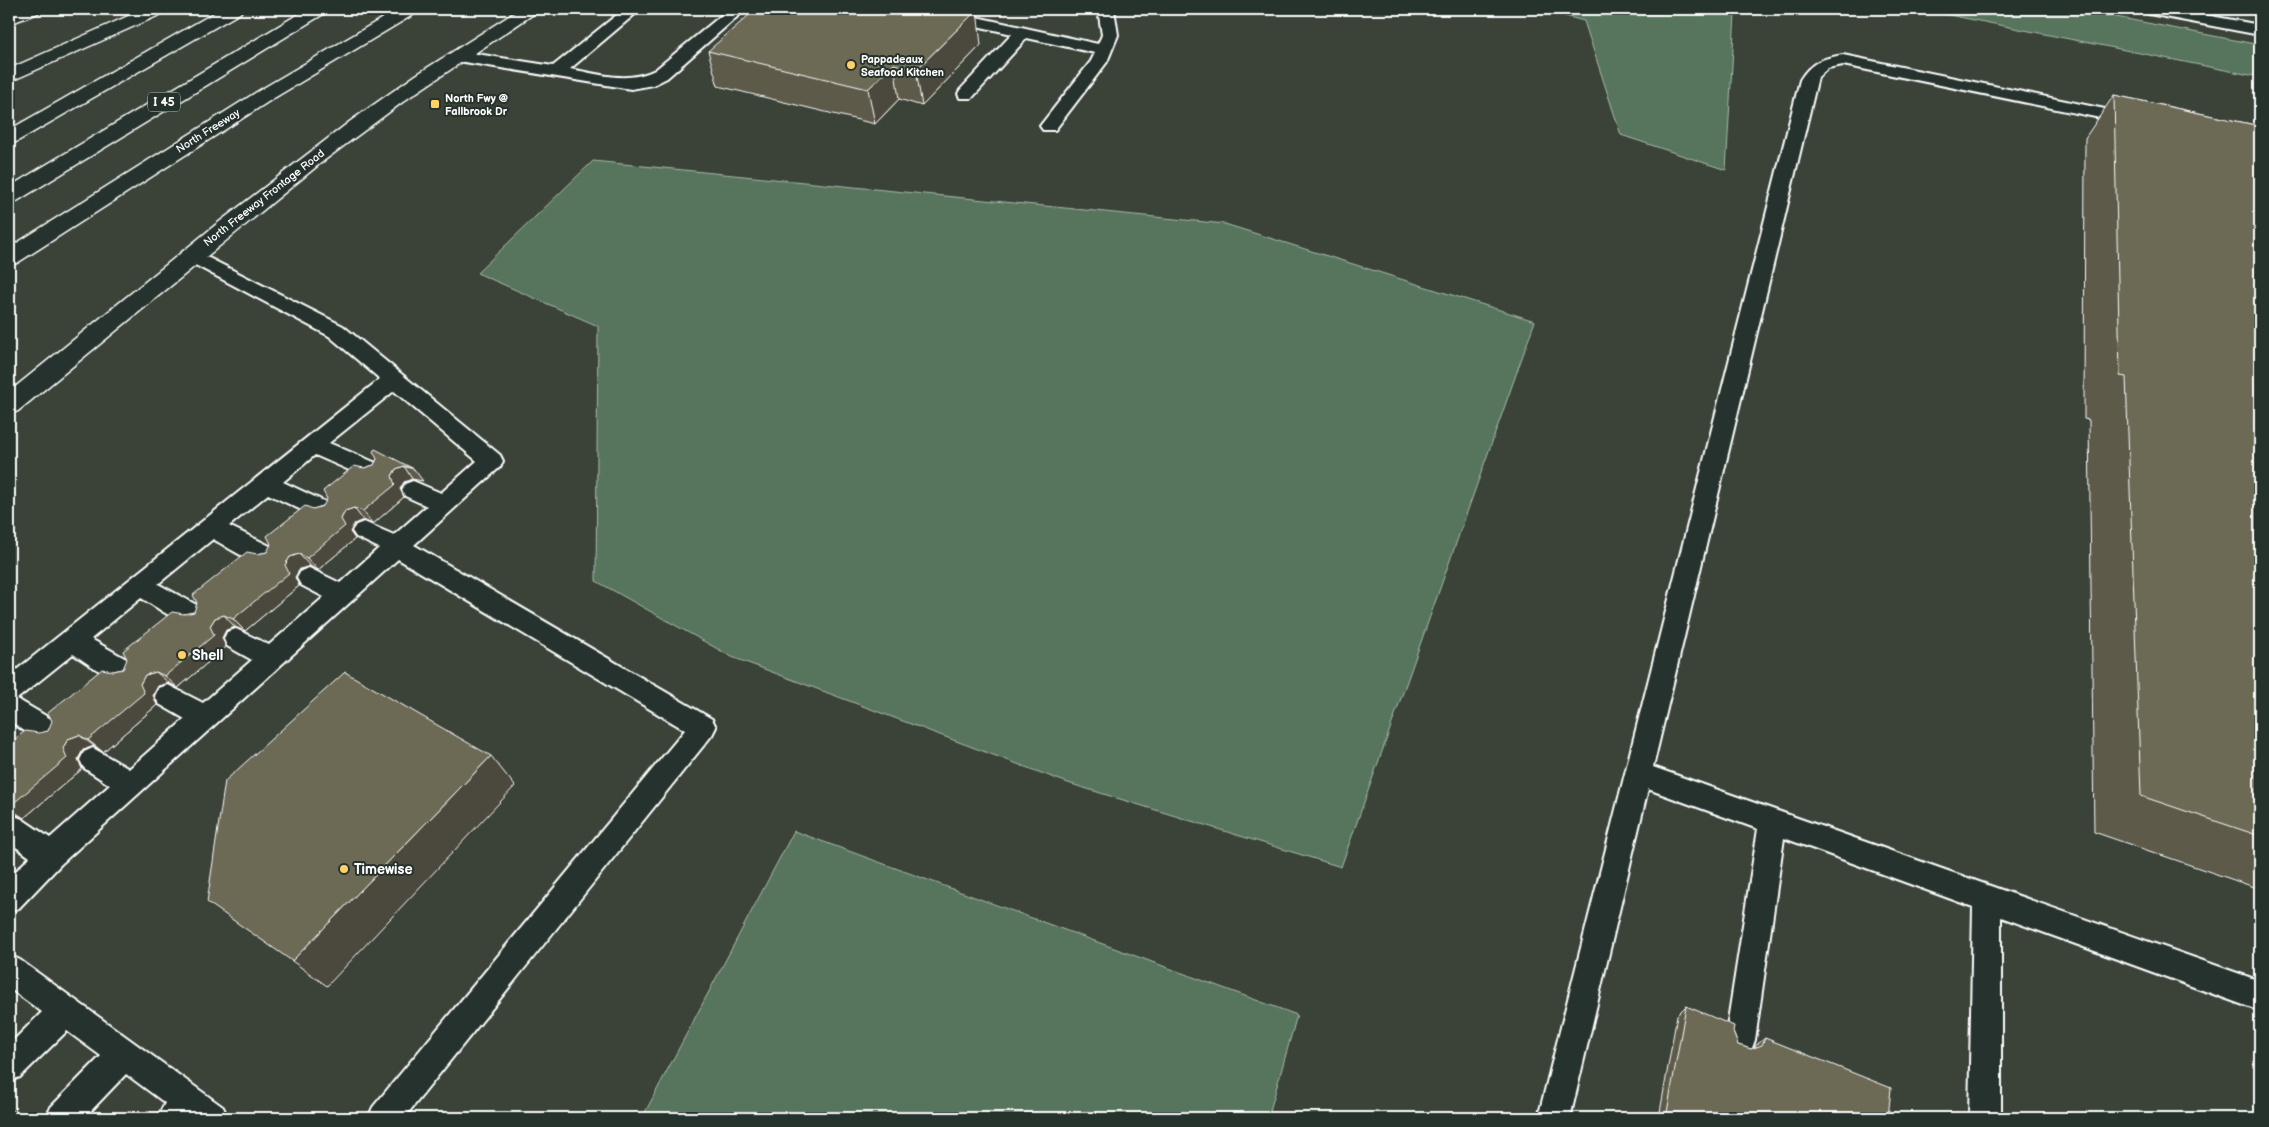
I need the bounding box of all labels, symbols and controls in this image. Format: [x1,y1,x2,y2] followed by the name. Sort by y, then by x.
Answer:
[861,53,944,79] place label: Pappadeaux Seafood Kitchen
[845,59,857,71] marker: Pappadeaux Seafood Kitchen
[148,92,180,111] road number: I 45
[445,92,509,118] place label: North Fwy @ Fallbrook Dr
[429,98,441,110] marker: North Fwy @ Fallbrook Dr
[174,106,242,156] street label: North Freeway
[201,147,327,249] street label: North Freeway Frontage Road
[192,647,223,664] place label: Shell
[176,649,188,661] marker: Shell
[354,861,412,878] place label: Timewise
[338,863,350,875] marker: Timewise

